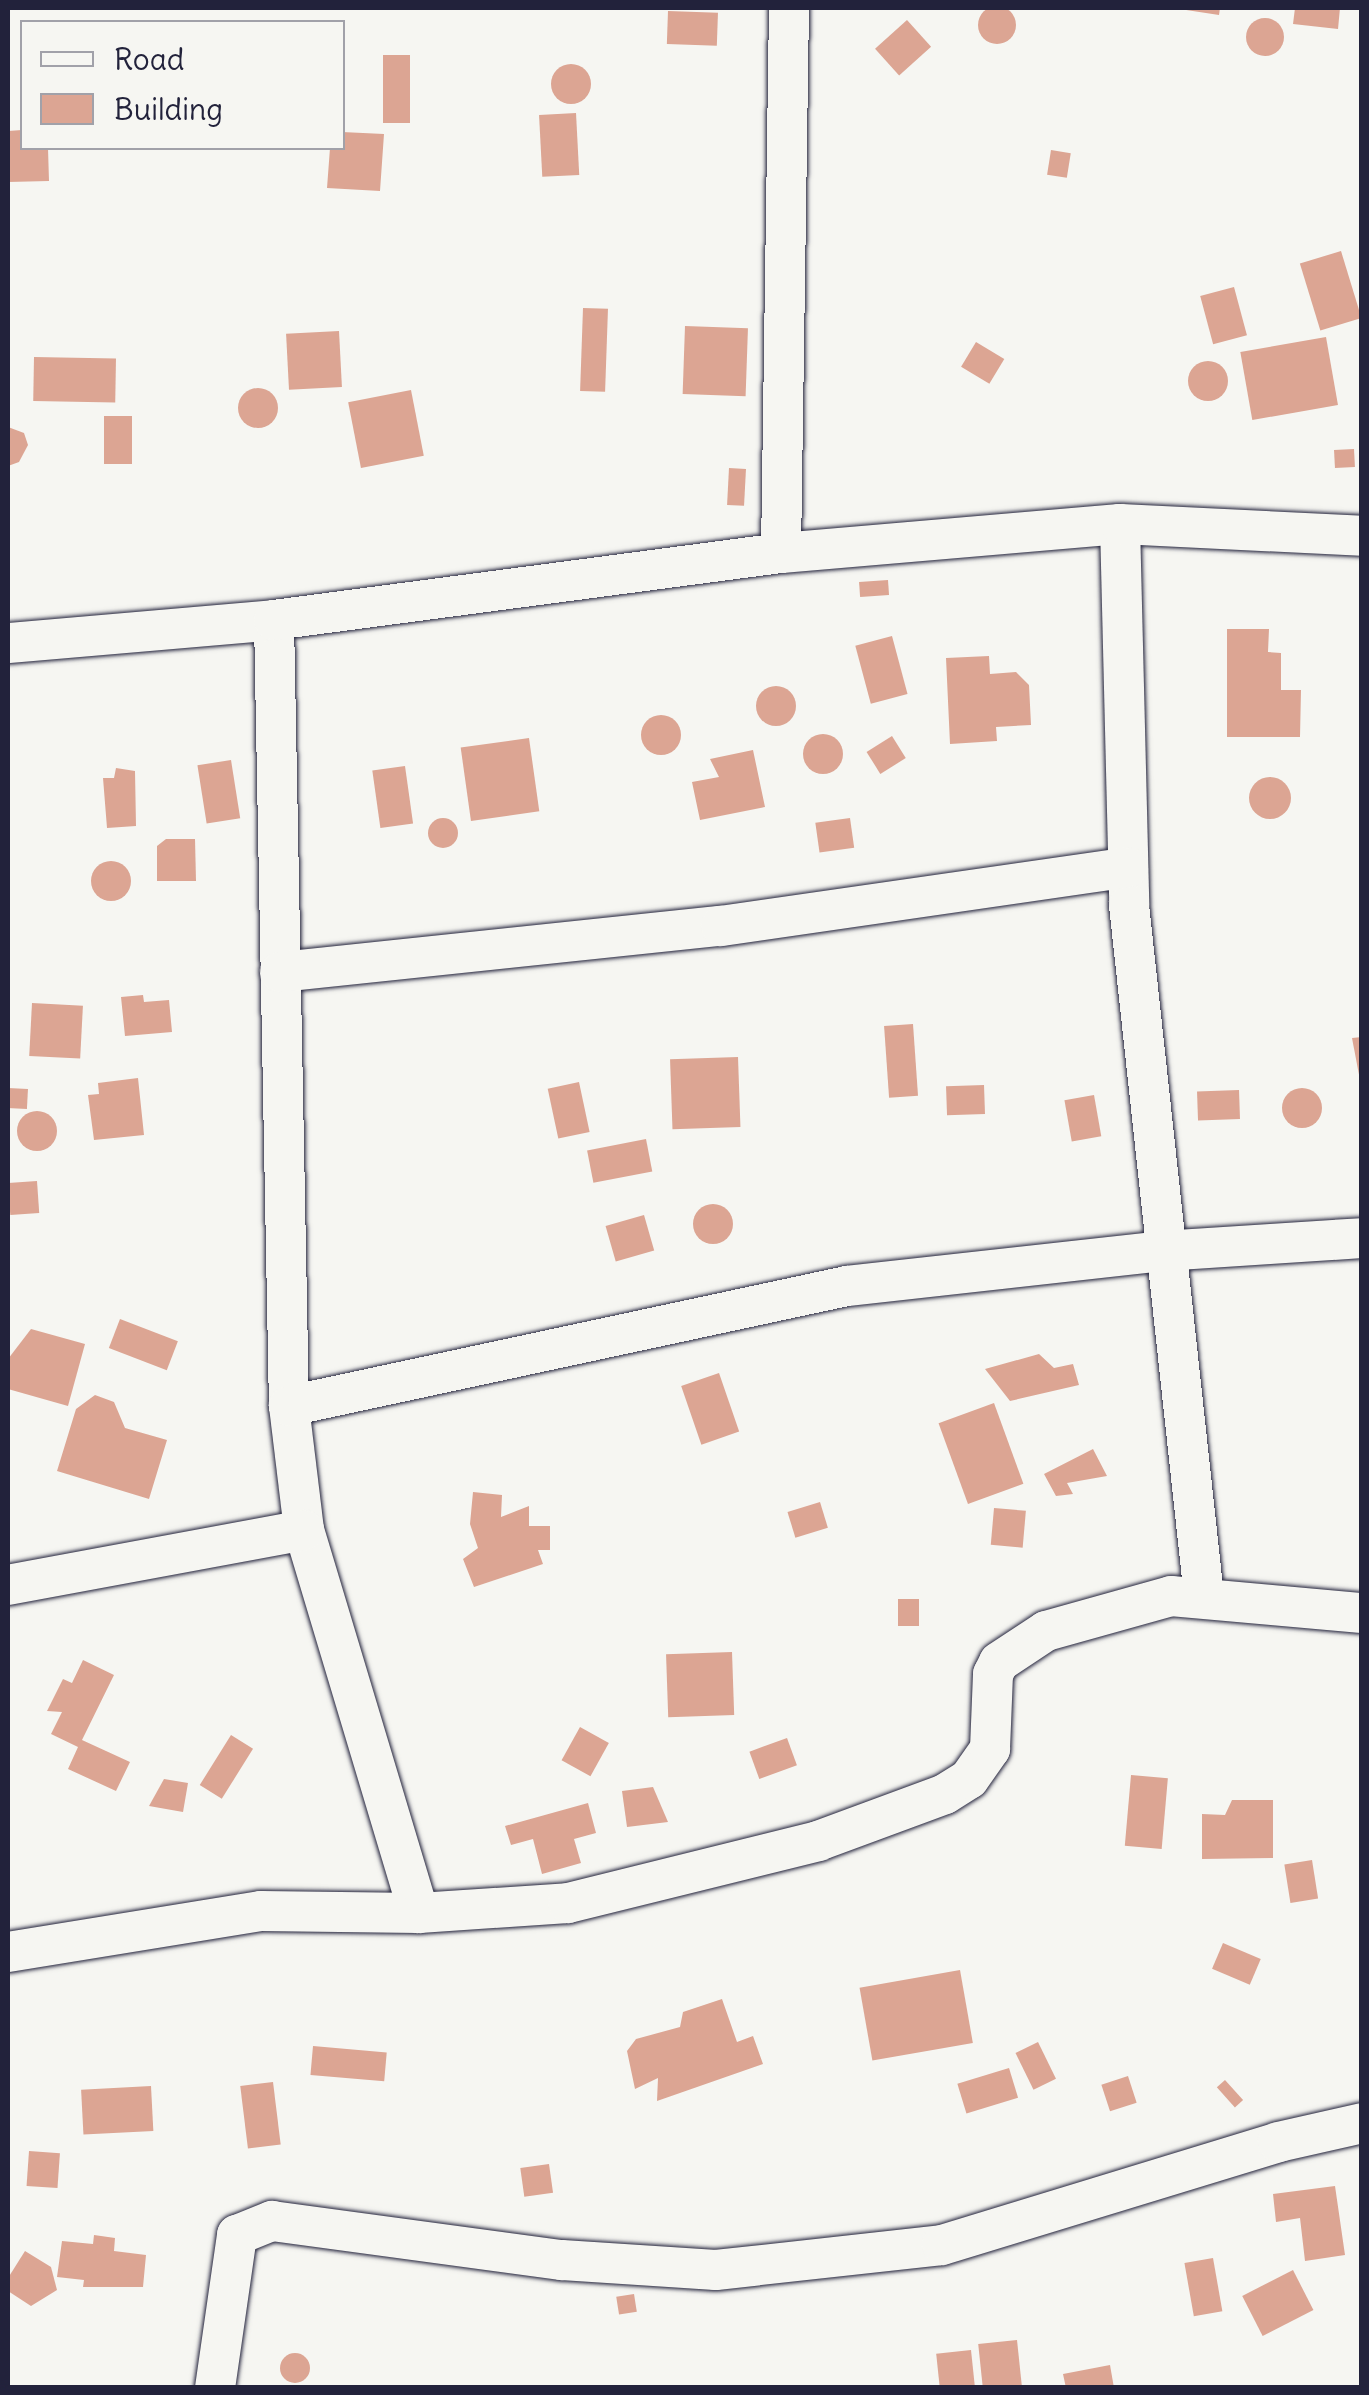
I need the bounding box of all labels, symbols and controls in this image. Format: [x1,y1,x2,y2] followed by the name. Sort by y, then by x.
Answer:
[20,20,345,150] legend
[114,40,184,78] text: Road
[114,90,223,128] text: Building

